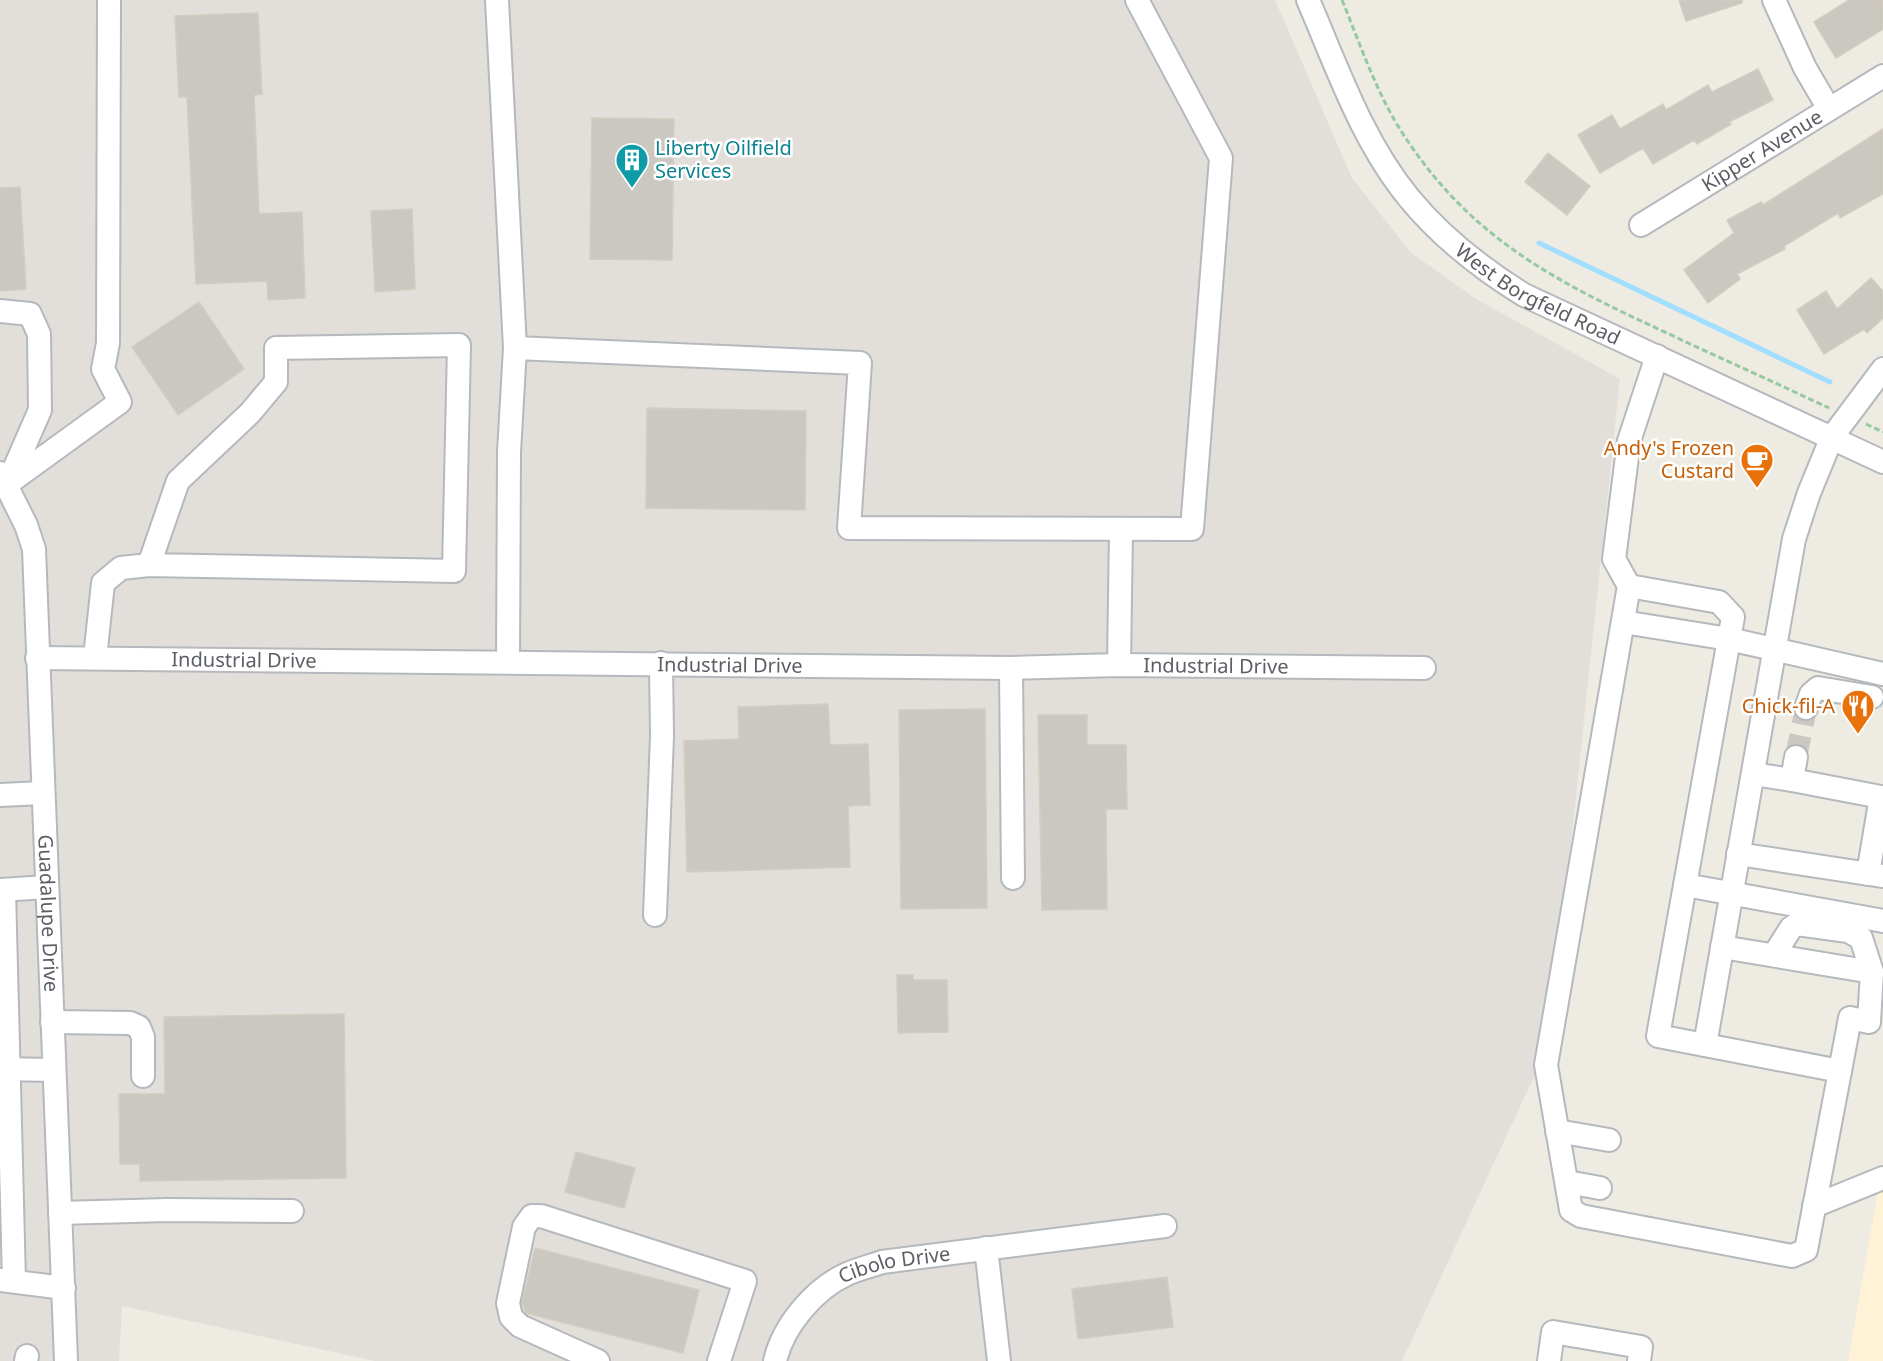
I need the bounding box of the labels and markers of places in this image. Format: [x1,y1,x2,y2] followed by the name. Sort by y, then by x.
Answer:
[655,134,792,184] place label: Liberty Oilfield Services
[614,142,650,189] building icon: Liberty Oilfield Services
[1604,434,1734,484] place label: Andy's Frozen Custard
[1739,442,1775,489] cafe icon: Andy's Frozen Custard
[1840,688,1876,735] restaurant icon: Chick-fil-A
[1742,692,1835,719] place label: Chick-fil-A

